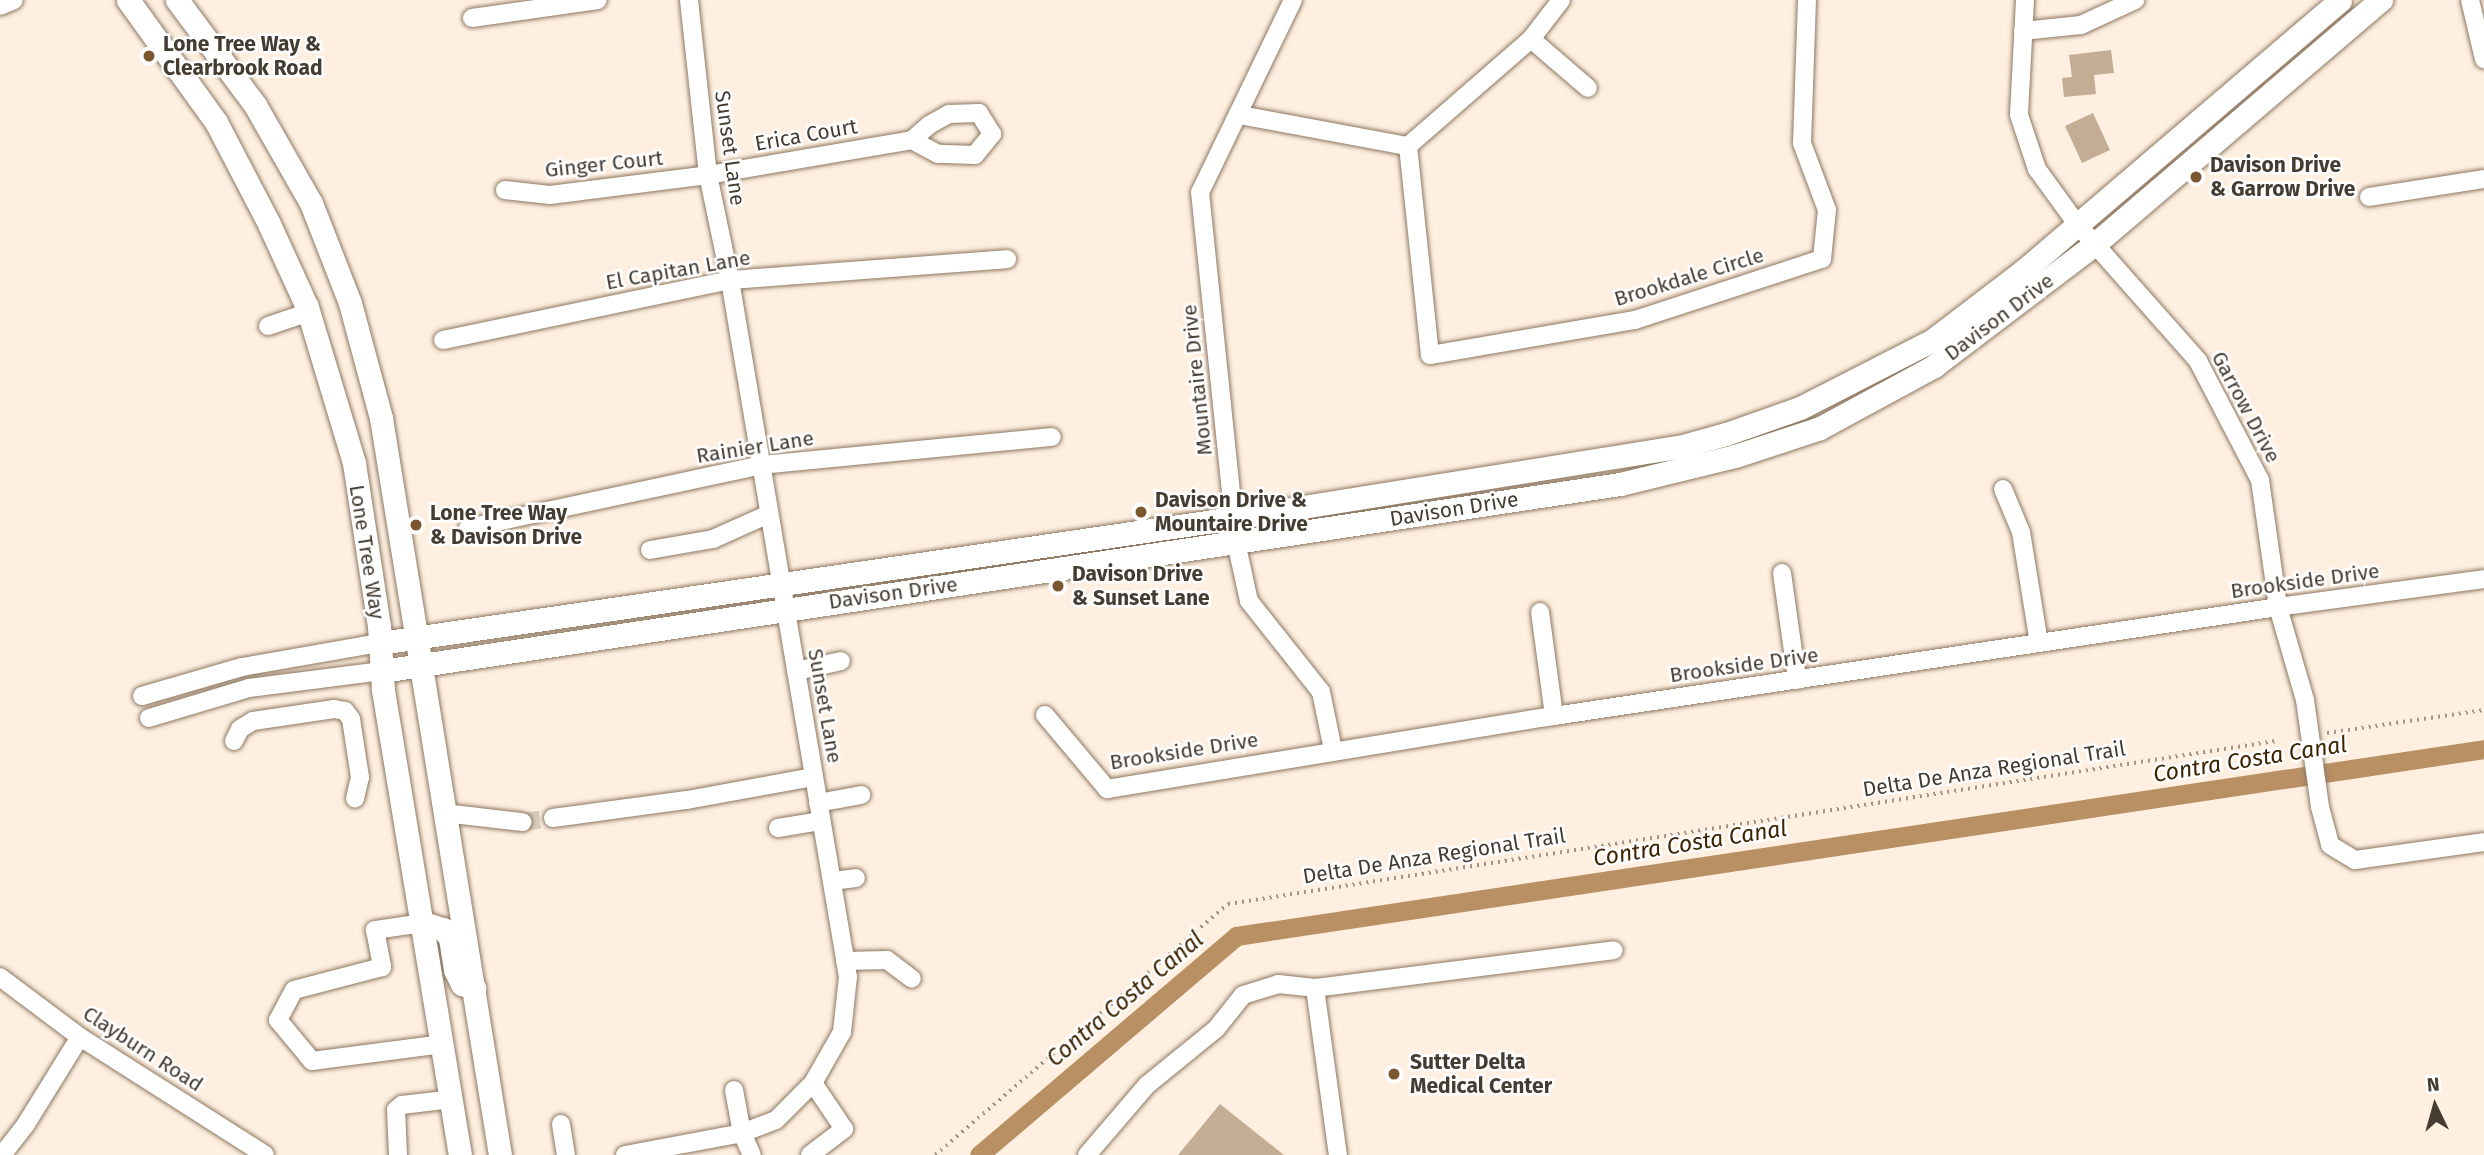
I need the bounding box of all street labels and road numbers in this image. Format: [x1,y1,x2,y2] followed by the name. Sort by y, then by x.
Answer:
[709,89,751,207] street label: Sunset Lane
[753,114,859,156] street label: Erica Court
[544,145,664,183] street label: Ginger Court
[1611,242,1767,312] street label: Brookdale Circle
[604,245,752,295] street label: El Capitan Lane
[1940,268,2058,366] street label: Davison Drive
[1177,303,1217,457] street label: Mountaire Drive
[2206,347,2286,467] street label: Garrow Drive
[694,425,816,469] street label: Rainier Lane
[344,483,390,621] street label: Lone Tree Way
[1388,486,1520,532] street label: Davison Drive
[2229,558,2381,604] street label: Brookside Drive
[827,571,959,615] street label: Davison Drive
[1668,642,1820,688] street label: Brookside Drive
[803,647,847,765] street label: Sunset Lane
[1108,727,1260,775] street label: Brookside Drive
[1861,736,2127,802] street label: Delta De Anza Regional Trail
[1301,823,1567,889] street label: Delta De Anza Regional Trail
[78,1001,208,1097] street label: Clayburn Road

